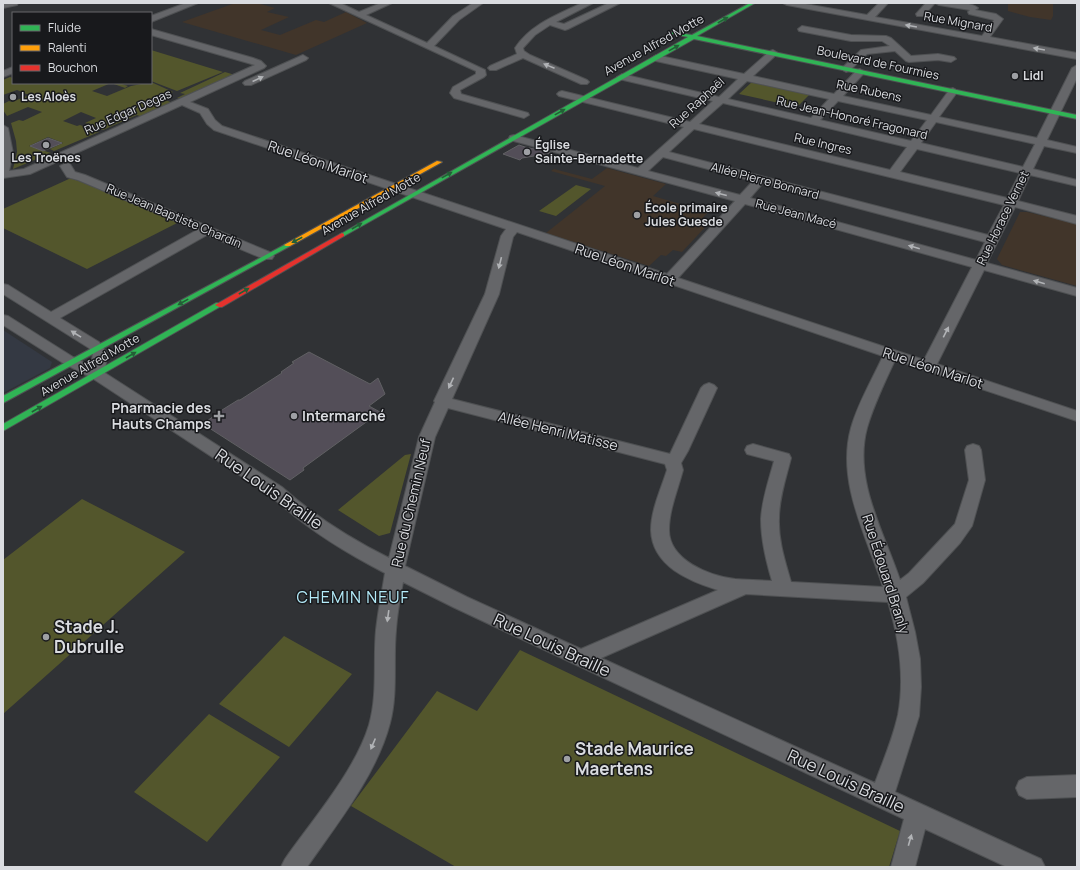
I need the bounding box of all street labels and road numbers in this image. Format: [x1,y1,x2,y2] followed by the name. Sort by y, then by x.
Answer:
[923,7,994,36] street label: Rue Mignard
[601,10,707,79] street label: Avenue Alfred Motte
[815,41,941,84] street label: Boulevard de Fourmies
[665,73,728,132] street label: Rue Raphaël
[835,75,903,106] street label: Rue Rubens
[82,85,174,138] street label: Rue Edgar Degas
[775,92,929,143] street label: Rue Jean-Honoré Fragonard
[793,129,854,158] street label: Rue Ingres
[266,136,371,188] street label: Rue Léon Marlot
[709,158,821,203] street label: Allée Pierre Bonnard
[318,168,423,239] street label: Avenue Alfred Motte
[972,168,1033,268] street label: Rue Horace Vernet
[104,179,244,252] street label: Rue Jean Baptiste Chardin
[754,195,838,232] street label: Rue Jean Macé
[573,239,678,291] street label: Rue Léon Marlot
[37,329,142,400] street label: Avenue Alfred Motte
[880,342,986,393] street label: Rue Léon Marlot
[496,406,620,455] street label: Allée Henri Matisse
[387,437,435,569] street label: Rue du Chemin Neuf
[211,443,328,534] street label: Rue Louis Braille
[858,512,915,637] street label: Rue Édouard Branly
[490,607,615,682] street label: Rue Louis Braille
[784,743,909,818] street label: Rue Louis Braille

